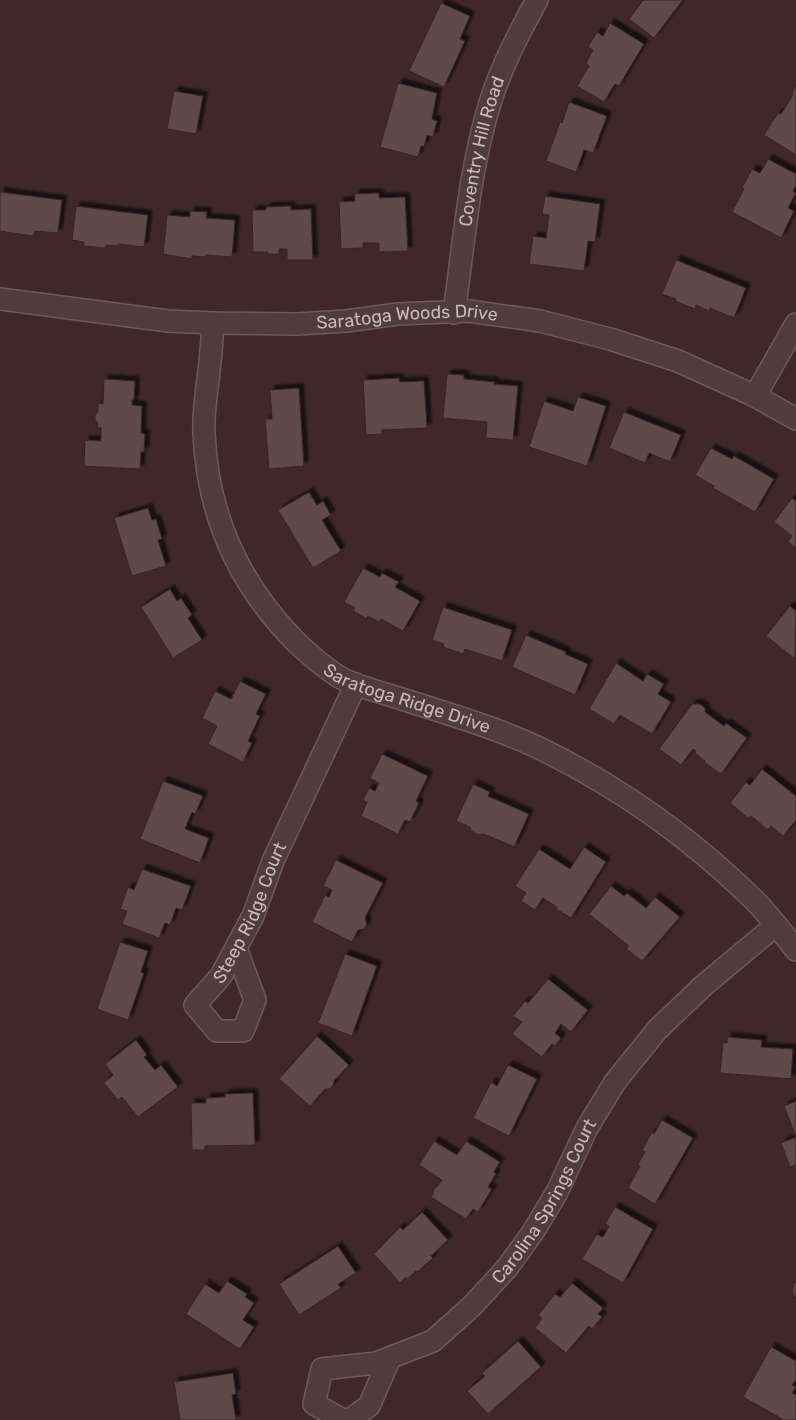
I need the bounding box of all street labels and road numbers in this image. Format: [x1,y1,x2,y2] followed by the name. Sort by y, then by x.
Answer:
[454,73,509,228] street label: Coventry Hill Road
[316,300,499,334] street label: Saratoga Woods Drive
[319,659,493,738] street label: Saratoga Ridge Drive
[208,839,291,988] street label: Steep Ridge Court
[487,1115,601,1289] street label: Carolina Springs Court

